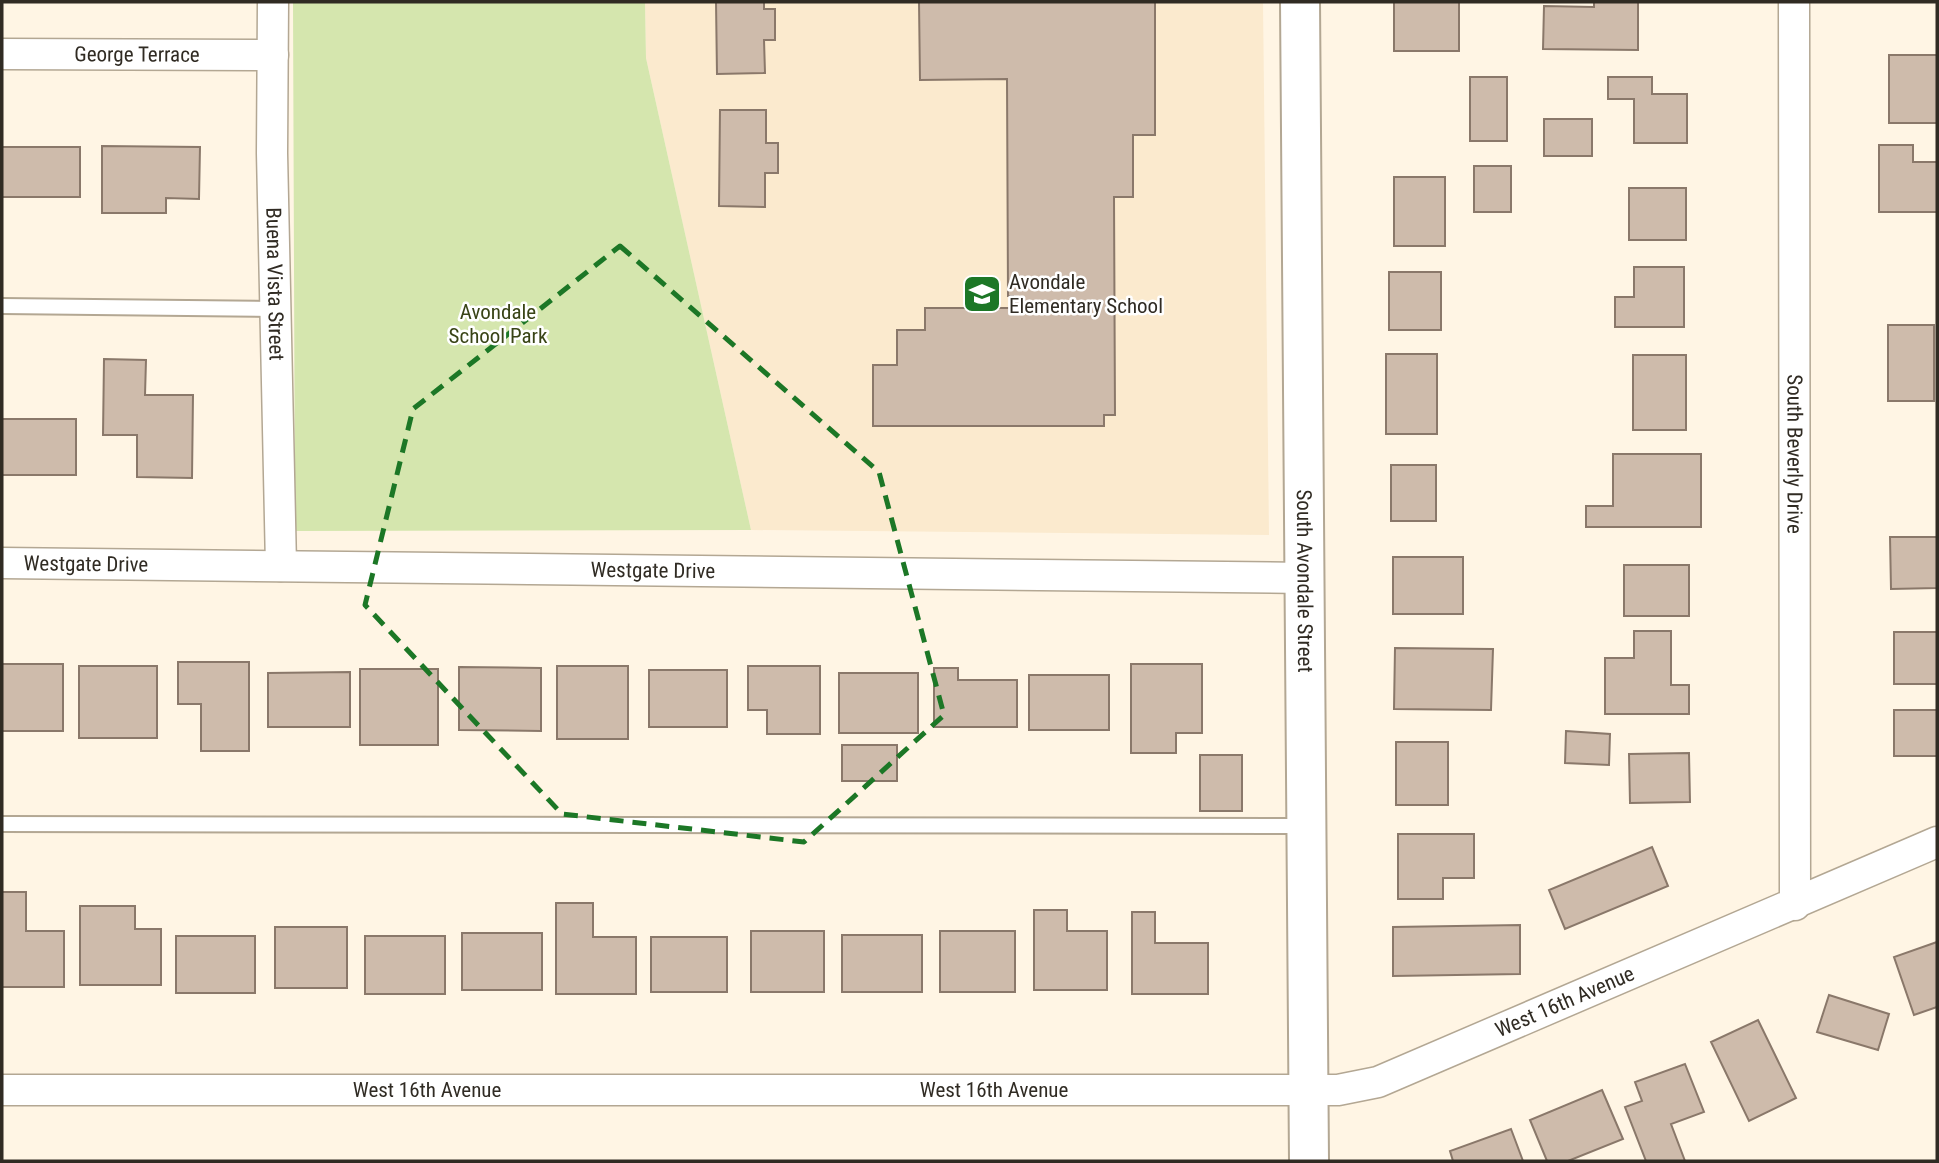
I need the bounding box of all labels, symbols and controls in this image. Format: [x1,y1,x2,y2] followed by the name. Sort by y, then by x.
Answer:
[74,42,200,67] street label: George Terrace
[261,207,289,361] street label: Buena Vista Street
[1009,270,1163,318] place label: Avondale Elementary School
[961,273,1003,315] school or university icon: Avondale Elementary School
[449,300,548,348] park label: Avondale School Park
[1782,374,1807,534] street label: South Beverly Drive
[1292,489,1317,673] street label: South Avondale Street
[24,551,149,577] street label: Westgate Drive
[591,558,716,583] street label: Westgate Drive
[1492,961,1638,1042] street label: West 16th Avenue
[353,1078,501,1102] street label: West 16th Avenue
[920,1078,1068,1102] street label: West 16th Avenue

